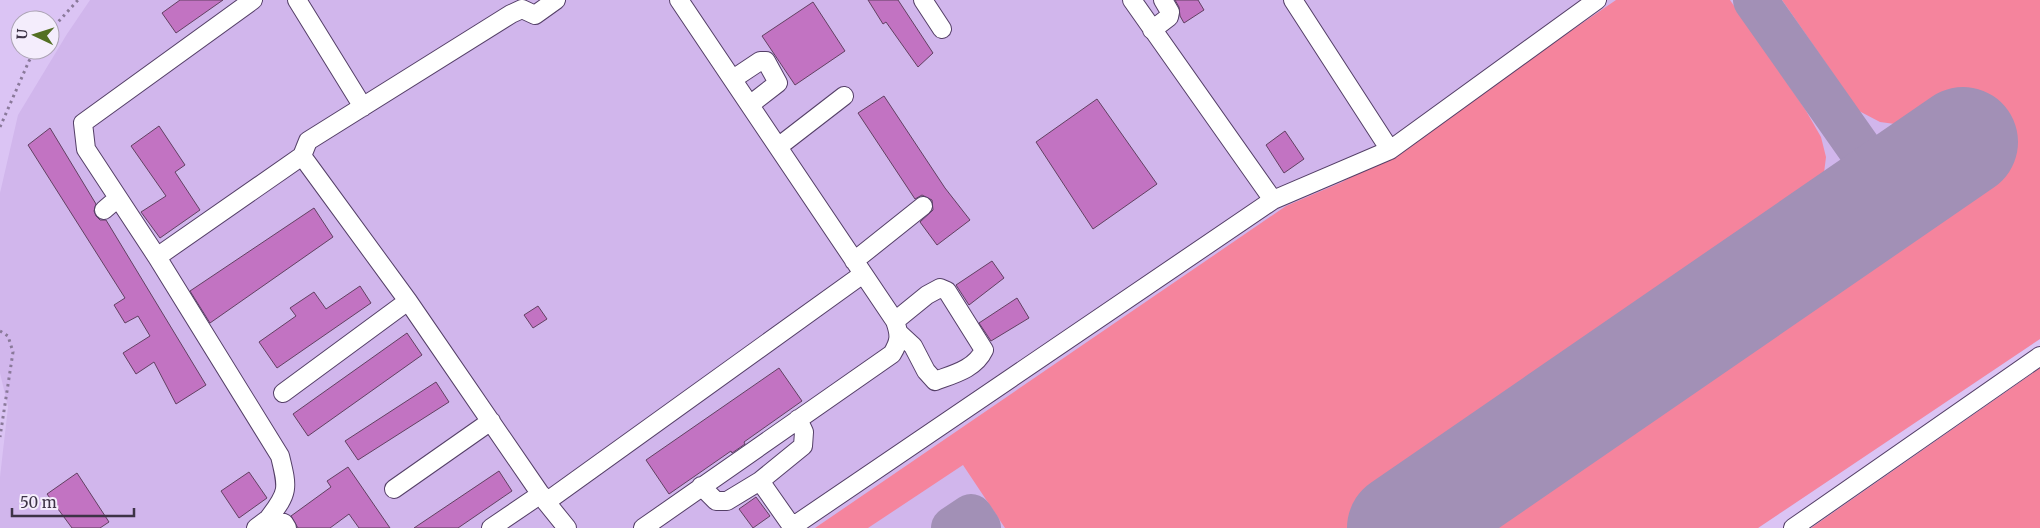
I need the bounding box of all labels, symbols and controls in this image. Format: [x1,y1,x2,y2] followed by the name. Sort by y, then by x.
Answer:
[10,10,60,60] north arrow
[13,28,31,40] text: U
[12,486,135,518] scale bar
[20,493,57,512] text: 50 m

